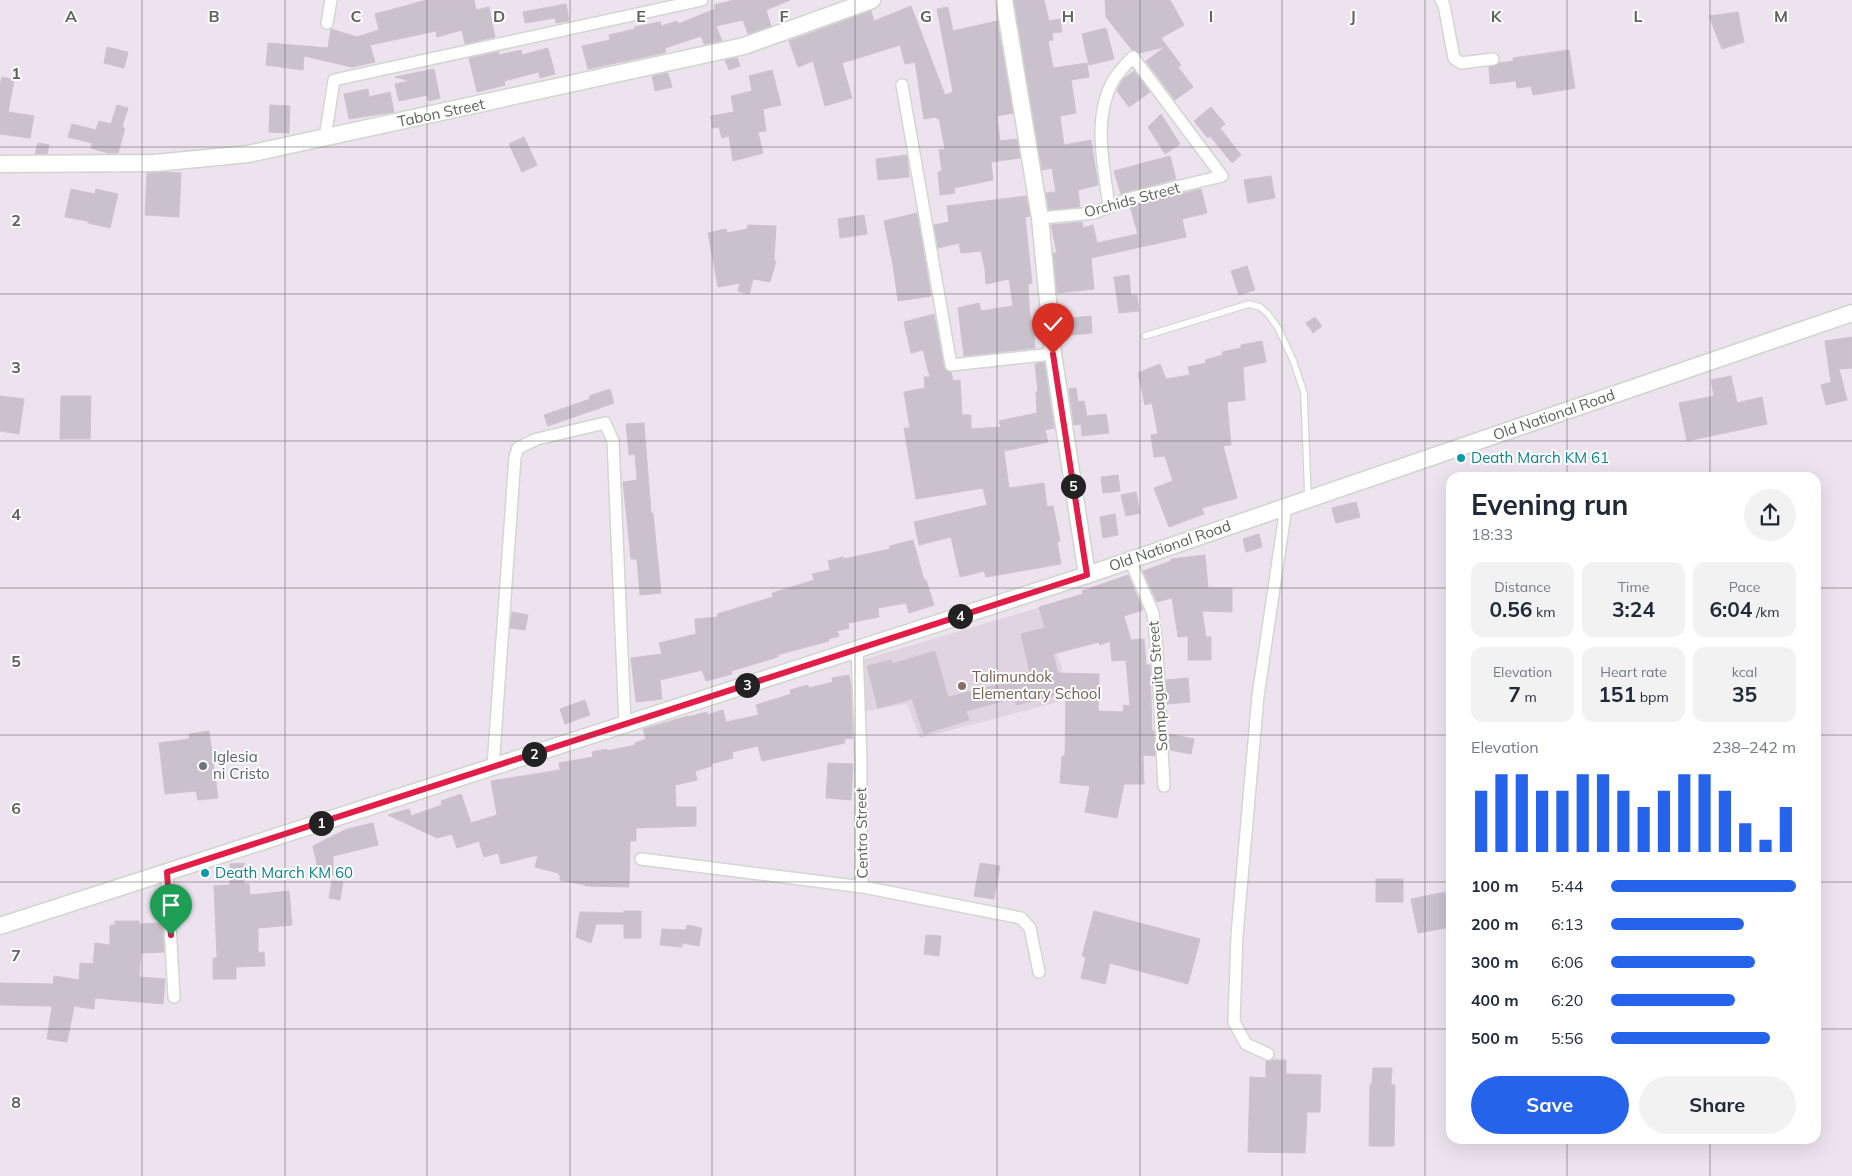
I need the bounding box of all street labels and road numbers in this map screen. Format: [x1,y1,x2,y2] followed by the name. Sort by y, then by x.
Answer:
[396,94,486,131] street label: Tabon Street
[1082,178,1182,221] street label: Orchids Street
[1490,385,1617,444] street label: Old National Road
[1106,516,1233,575] street label: Old National Road
[1143,620,1172,752] street label: Sampaguita Street
[851,787,872,879] street label: Centro Street

